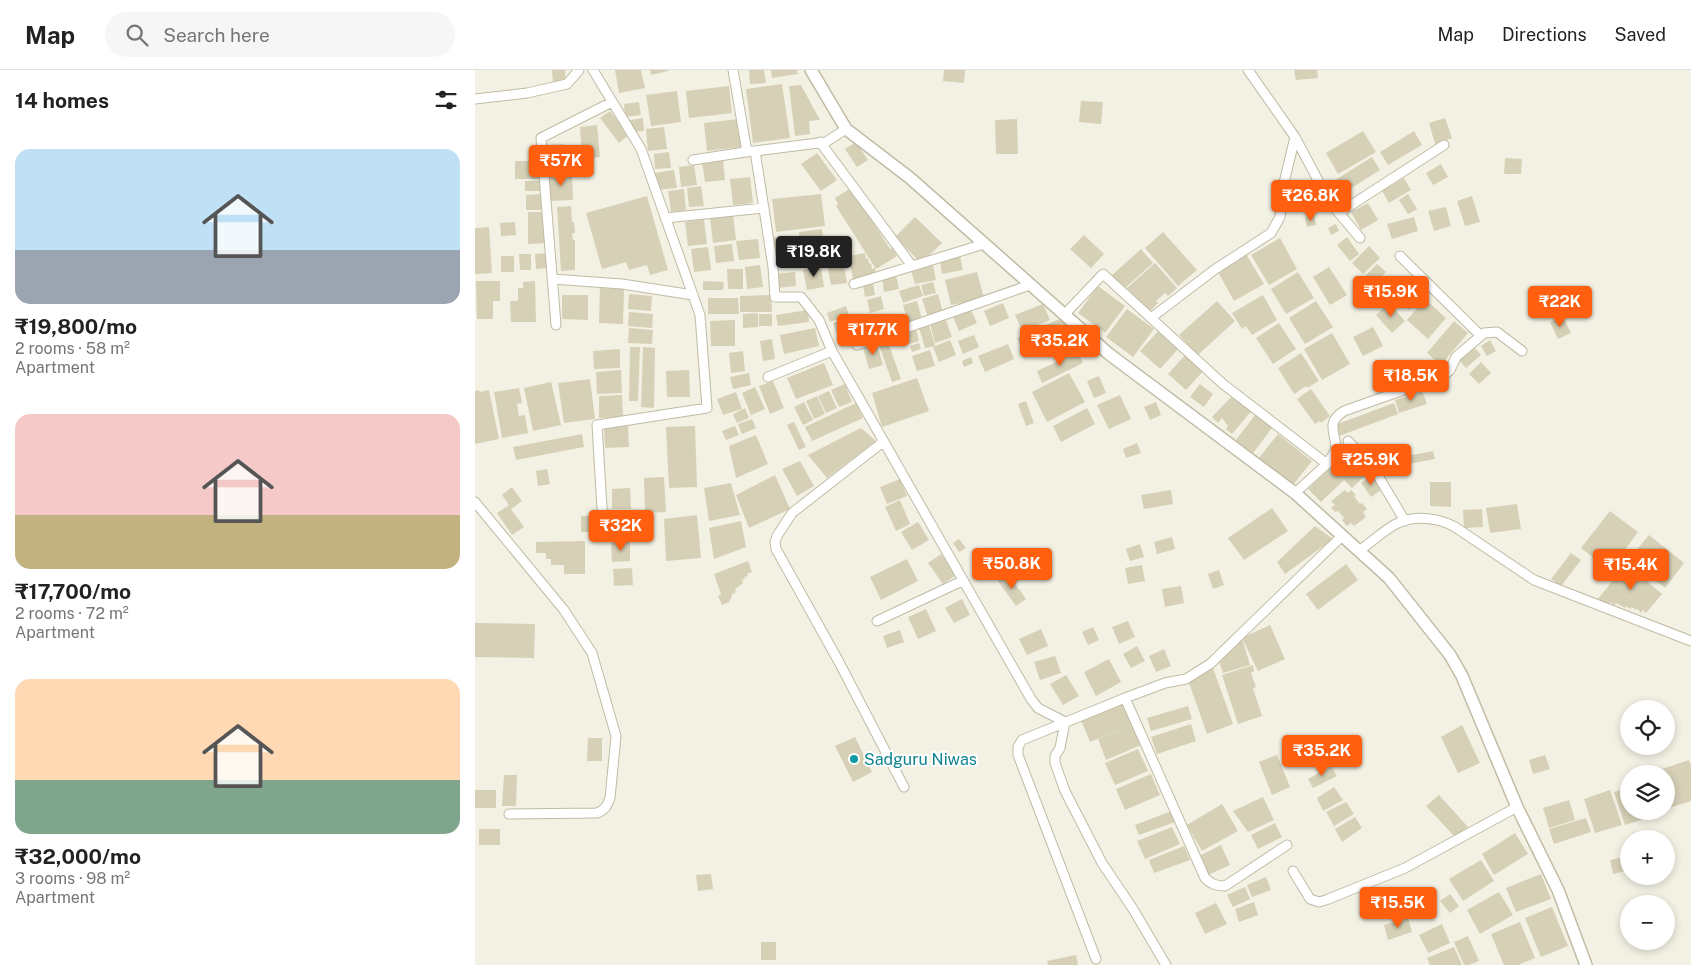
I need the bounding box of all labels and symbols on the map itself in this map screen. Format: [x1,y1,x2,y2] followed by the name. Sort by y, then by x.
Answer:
[531,144,591,187] pin: ₹57K
[1270,180,1352,222] pin: ₹26.8K
[773,236,855,278] pin: ₹19.8K
[1350,276,1432,318] pin: ₹15.9K
[1530,286,1590,328] pin: ₹22K
[832,314,914,356] pin: ₹17.7K
[1019,324,1101,367] pin: ₹35.2K
[1370,360,1452,402] pin: ₹18.5K
[1330,444,1412,486] pin: ₹25.9K
[591,510,651,552] pin: ₹32K
[971,548,1053,590] pin: ₹50.8K
[1590,548,1672,591] pin: ₹15.4K
[1281,734,1363,777] pin: ₹35.2K
[864,750,977,769] place label: Sadguru Niwas
[848,753,860,765] marker: Sadguru Niwas
[1357,886,1439,929] pin: ₹15.5K

